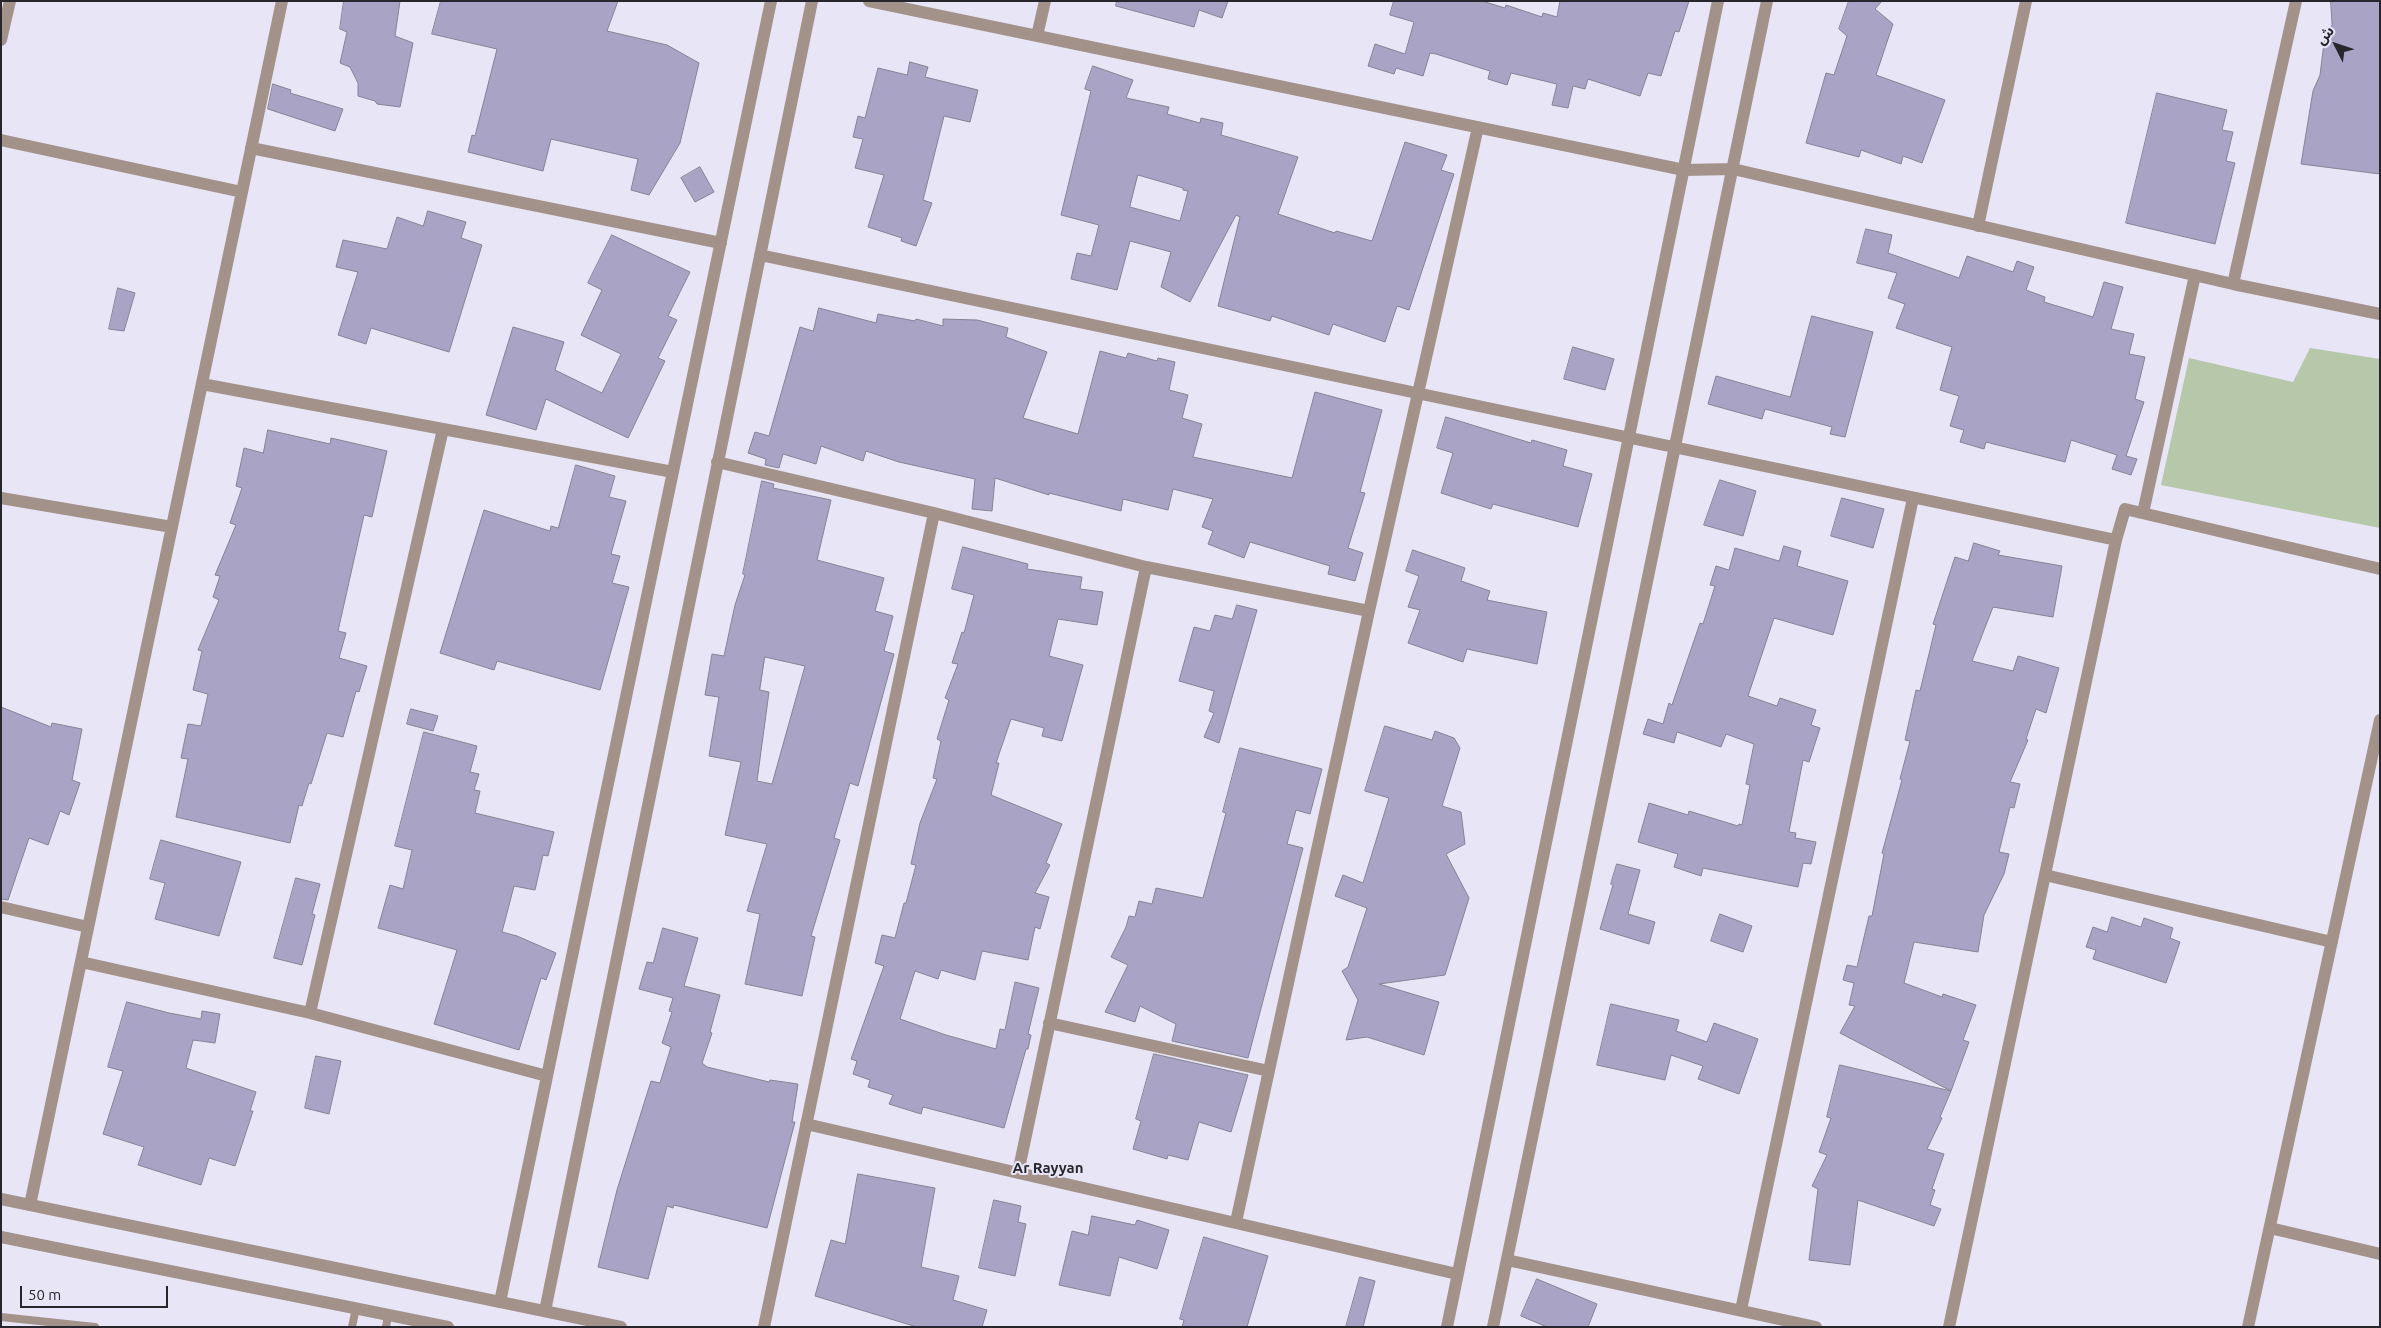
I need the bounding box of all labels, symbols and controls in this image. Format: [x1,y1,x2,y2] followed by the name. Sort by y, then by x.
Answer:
[2311,20,2361,70] north arrow
[2312,23,2337,48] text: ش
[1013,1159,1083,1177] district label: Ar Rayyan
[22,1276,170,1308] scale bar
[28,1286,61,1303] text: 50 m

